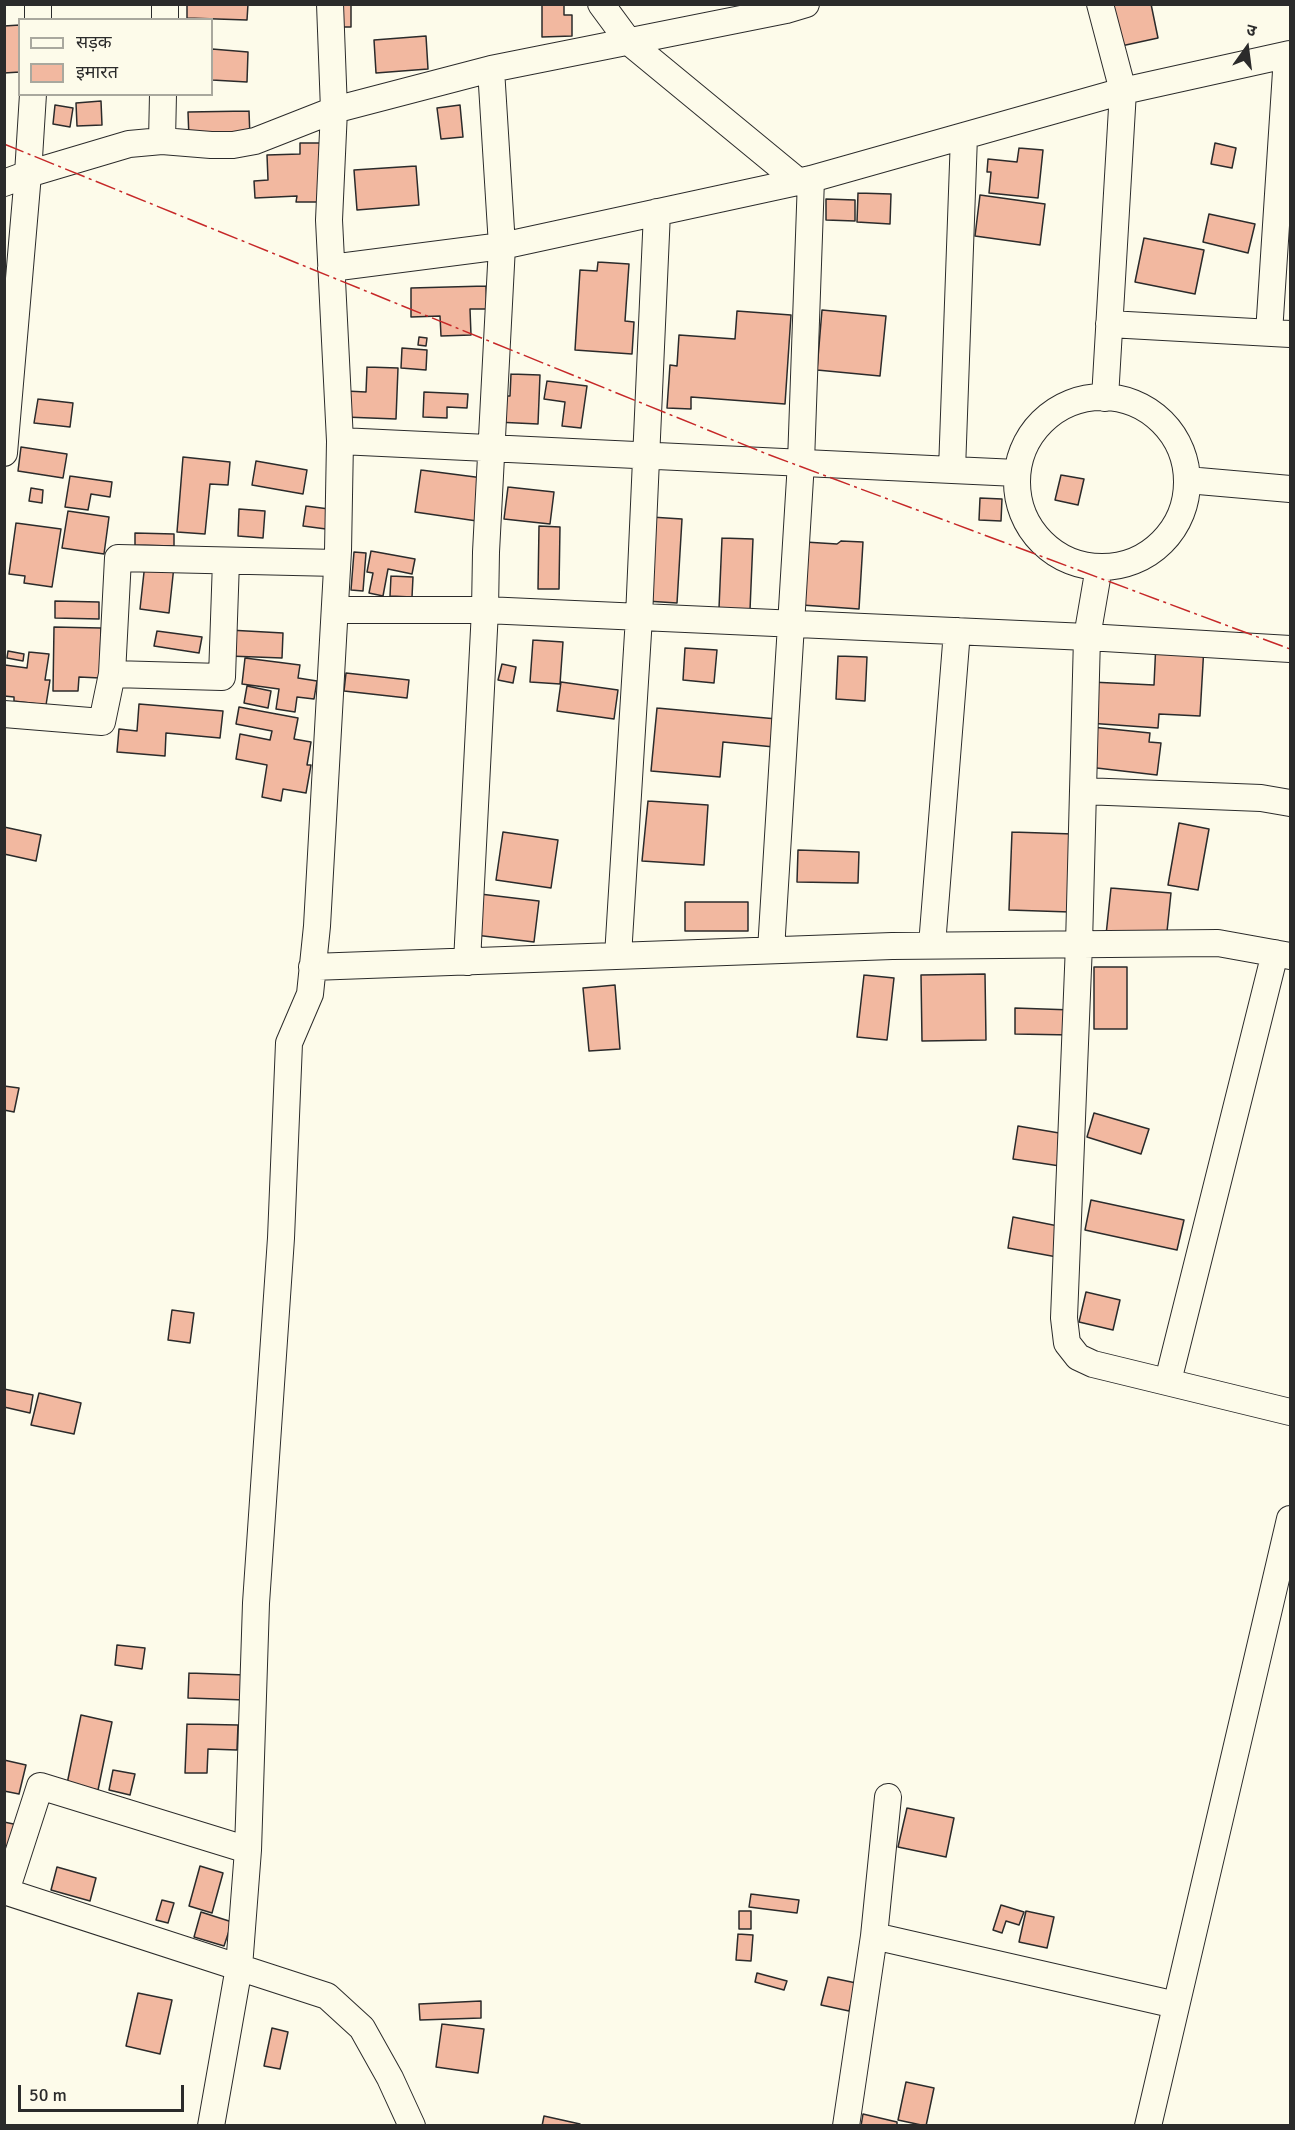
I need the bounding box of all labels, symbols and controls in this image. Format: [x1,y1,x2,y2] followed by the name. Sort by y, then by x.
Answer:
[18,18,213,96] legend
[1217,18,1277,78] north arrow
[1244,20,1258,41] text: उ
[76,31,112,53] text: सड़क
[76,61,118,83] text: इमारत
[21,2073,188,2111] scale bar
[29,2084,67,2106] text: 50 m

